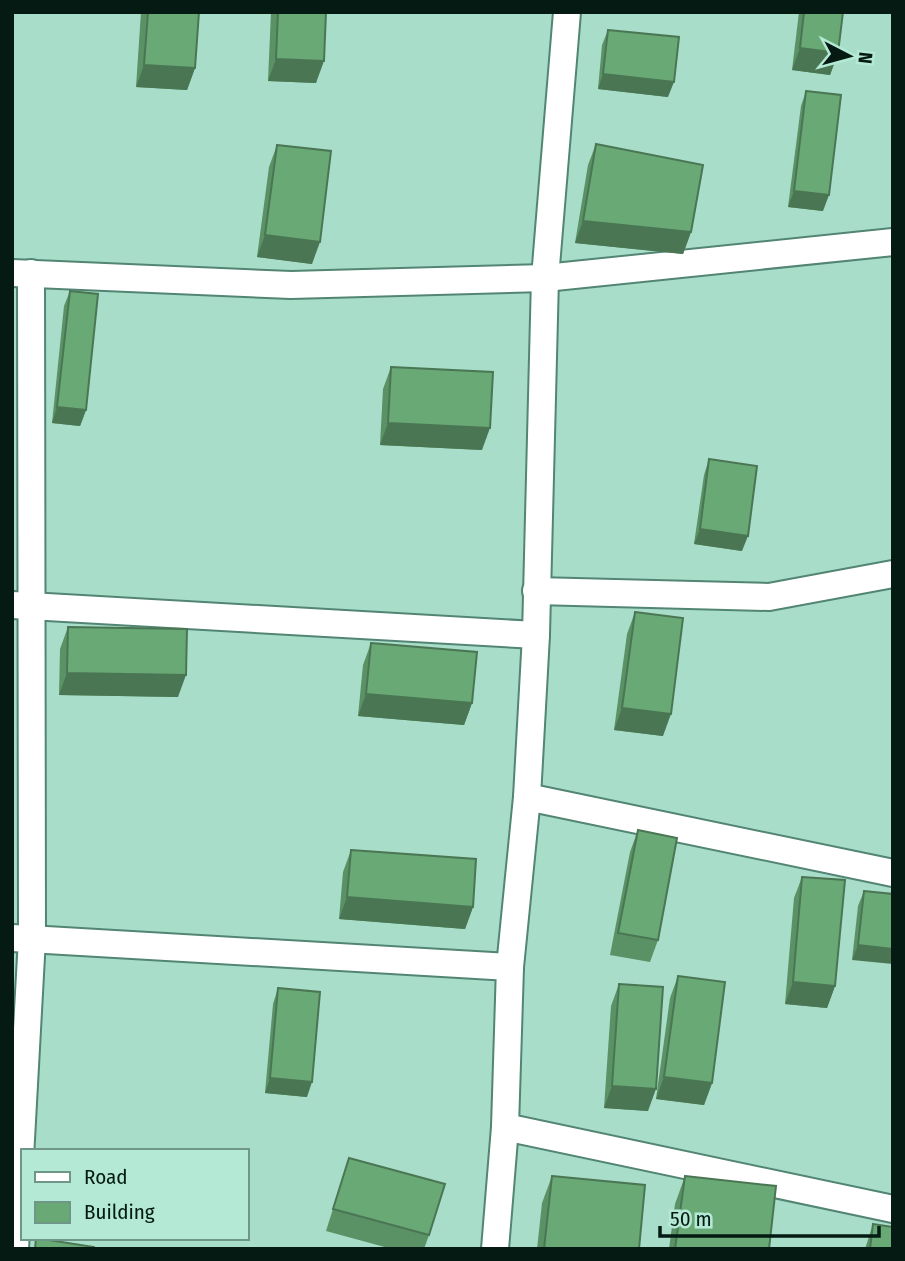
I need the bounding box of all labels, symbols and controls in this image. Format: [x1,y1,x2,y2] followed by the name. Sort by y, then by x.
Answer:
[814,21,884,91] north arrow
[853,51,877,65] text: N
[21,1149,248,1240] legend
[84,1164,128,1190] text: Road
[660,1194,879,1238] scale bar
[84,1199,155,1225] text: Building
[670,1206,712,1232] text: 50 m

